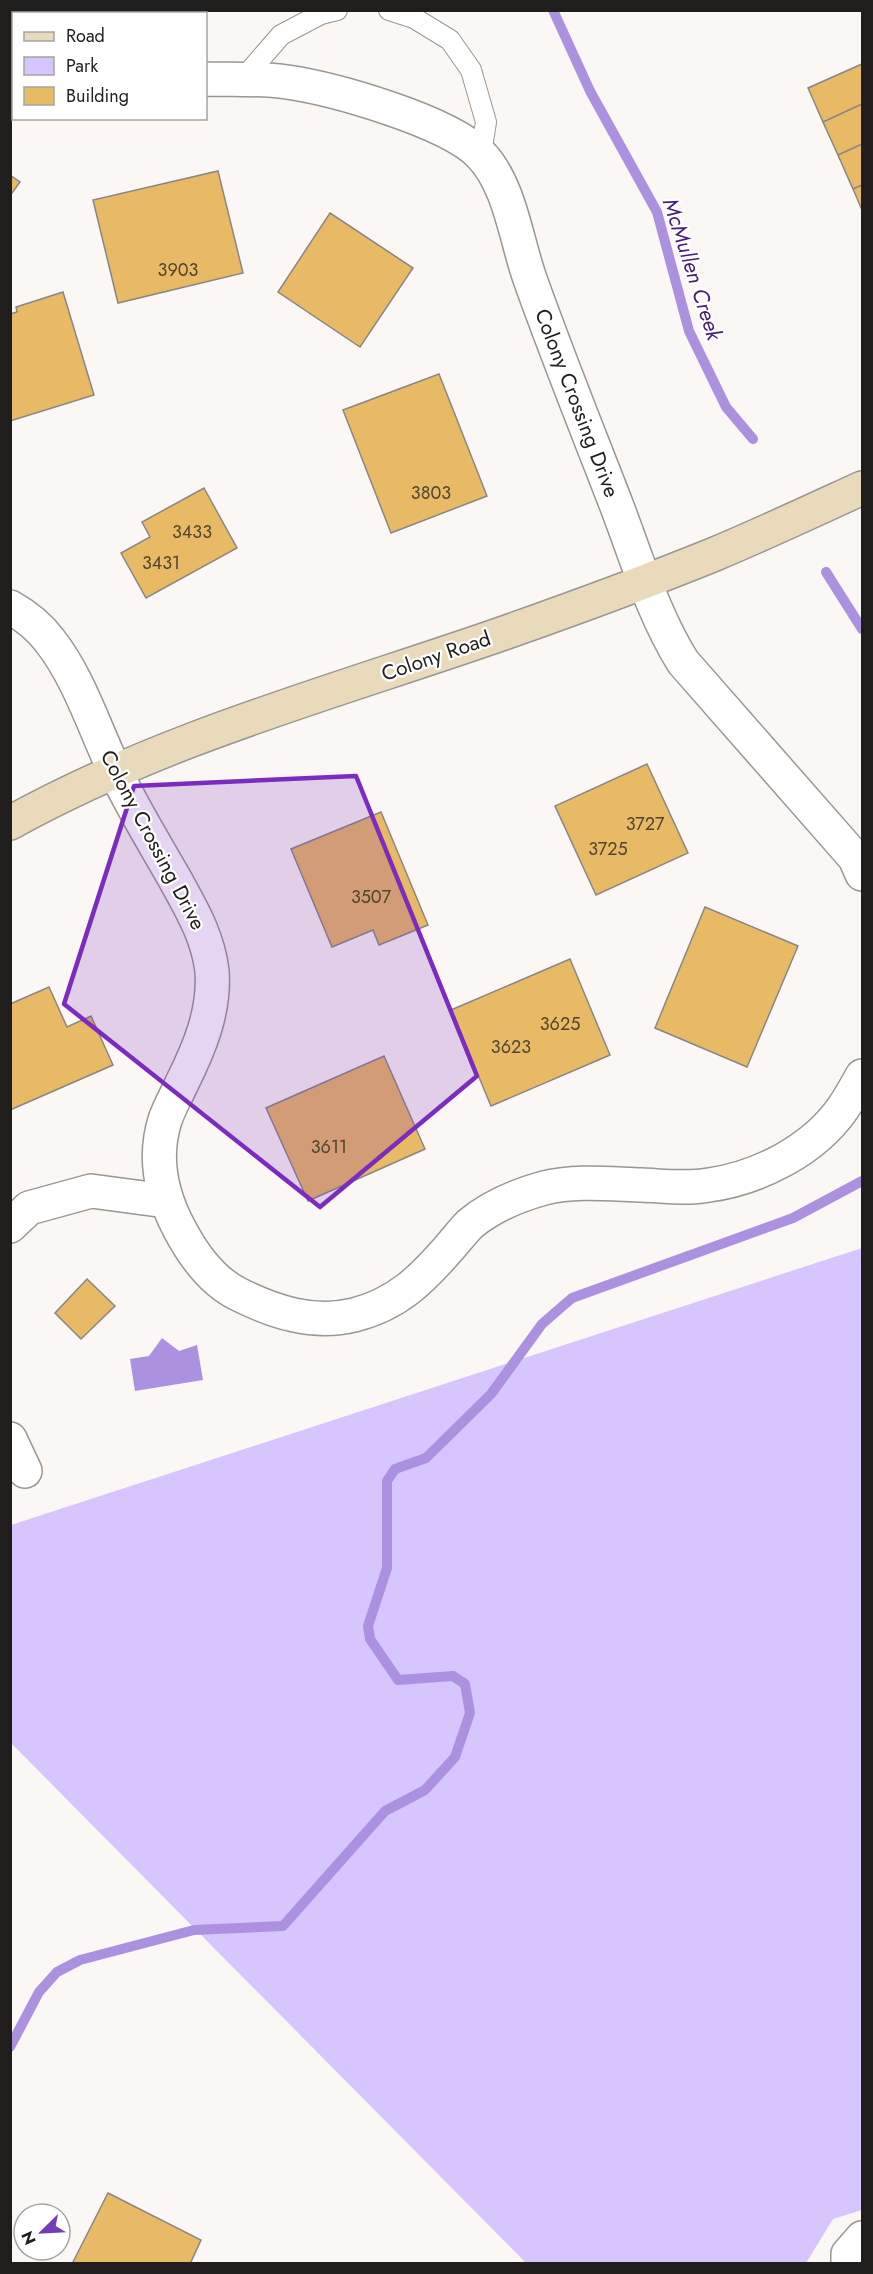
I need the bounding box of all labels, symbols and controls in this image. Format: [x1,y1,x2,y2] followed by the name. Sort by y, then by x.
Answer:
[12,12,207,120] legend
[66,23,105,49] text: Road
[66,53,98,79] text: Park
[66,83,129,109] text: Building
[655,194,732,346] water label: McMullen Creek
[158,257,199,283] house number: 3903
[527,304,627,502] street label: Colony Crossing Drive
[411,480,451,506] house number: 3803
[172,519,212,545] house number: 3433
[142,550,180,576] house number: 3431
[377,623,495,689] street label: Colony Road
[93,745,213,935] street label: Colony Crossing Drive
[626,811,665,837] house number: 3727
[588,836,628,862] house number: 3725
[351,884,392,910] house number: 3507
[540,1011,580,1037] house number: 3625
[491,1034,531,1060] house number: 3623
[311,1134,347,1160] house number: 3611
[12,2202,72,2262] north arrow
[16,2227,42,2248] text: N

